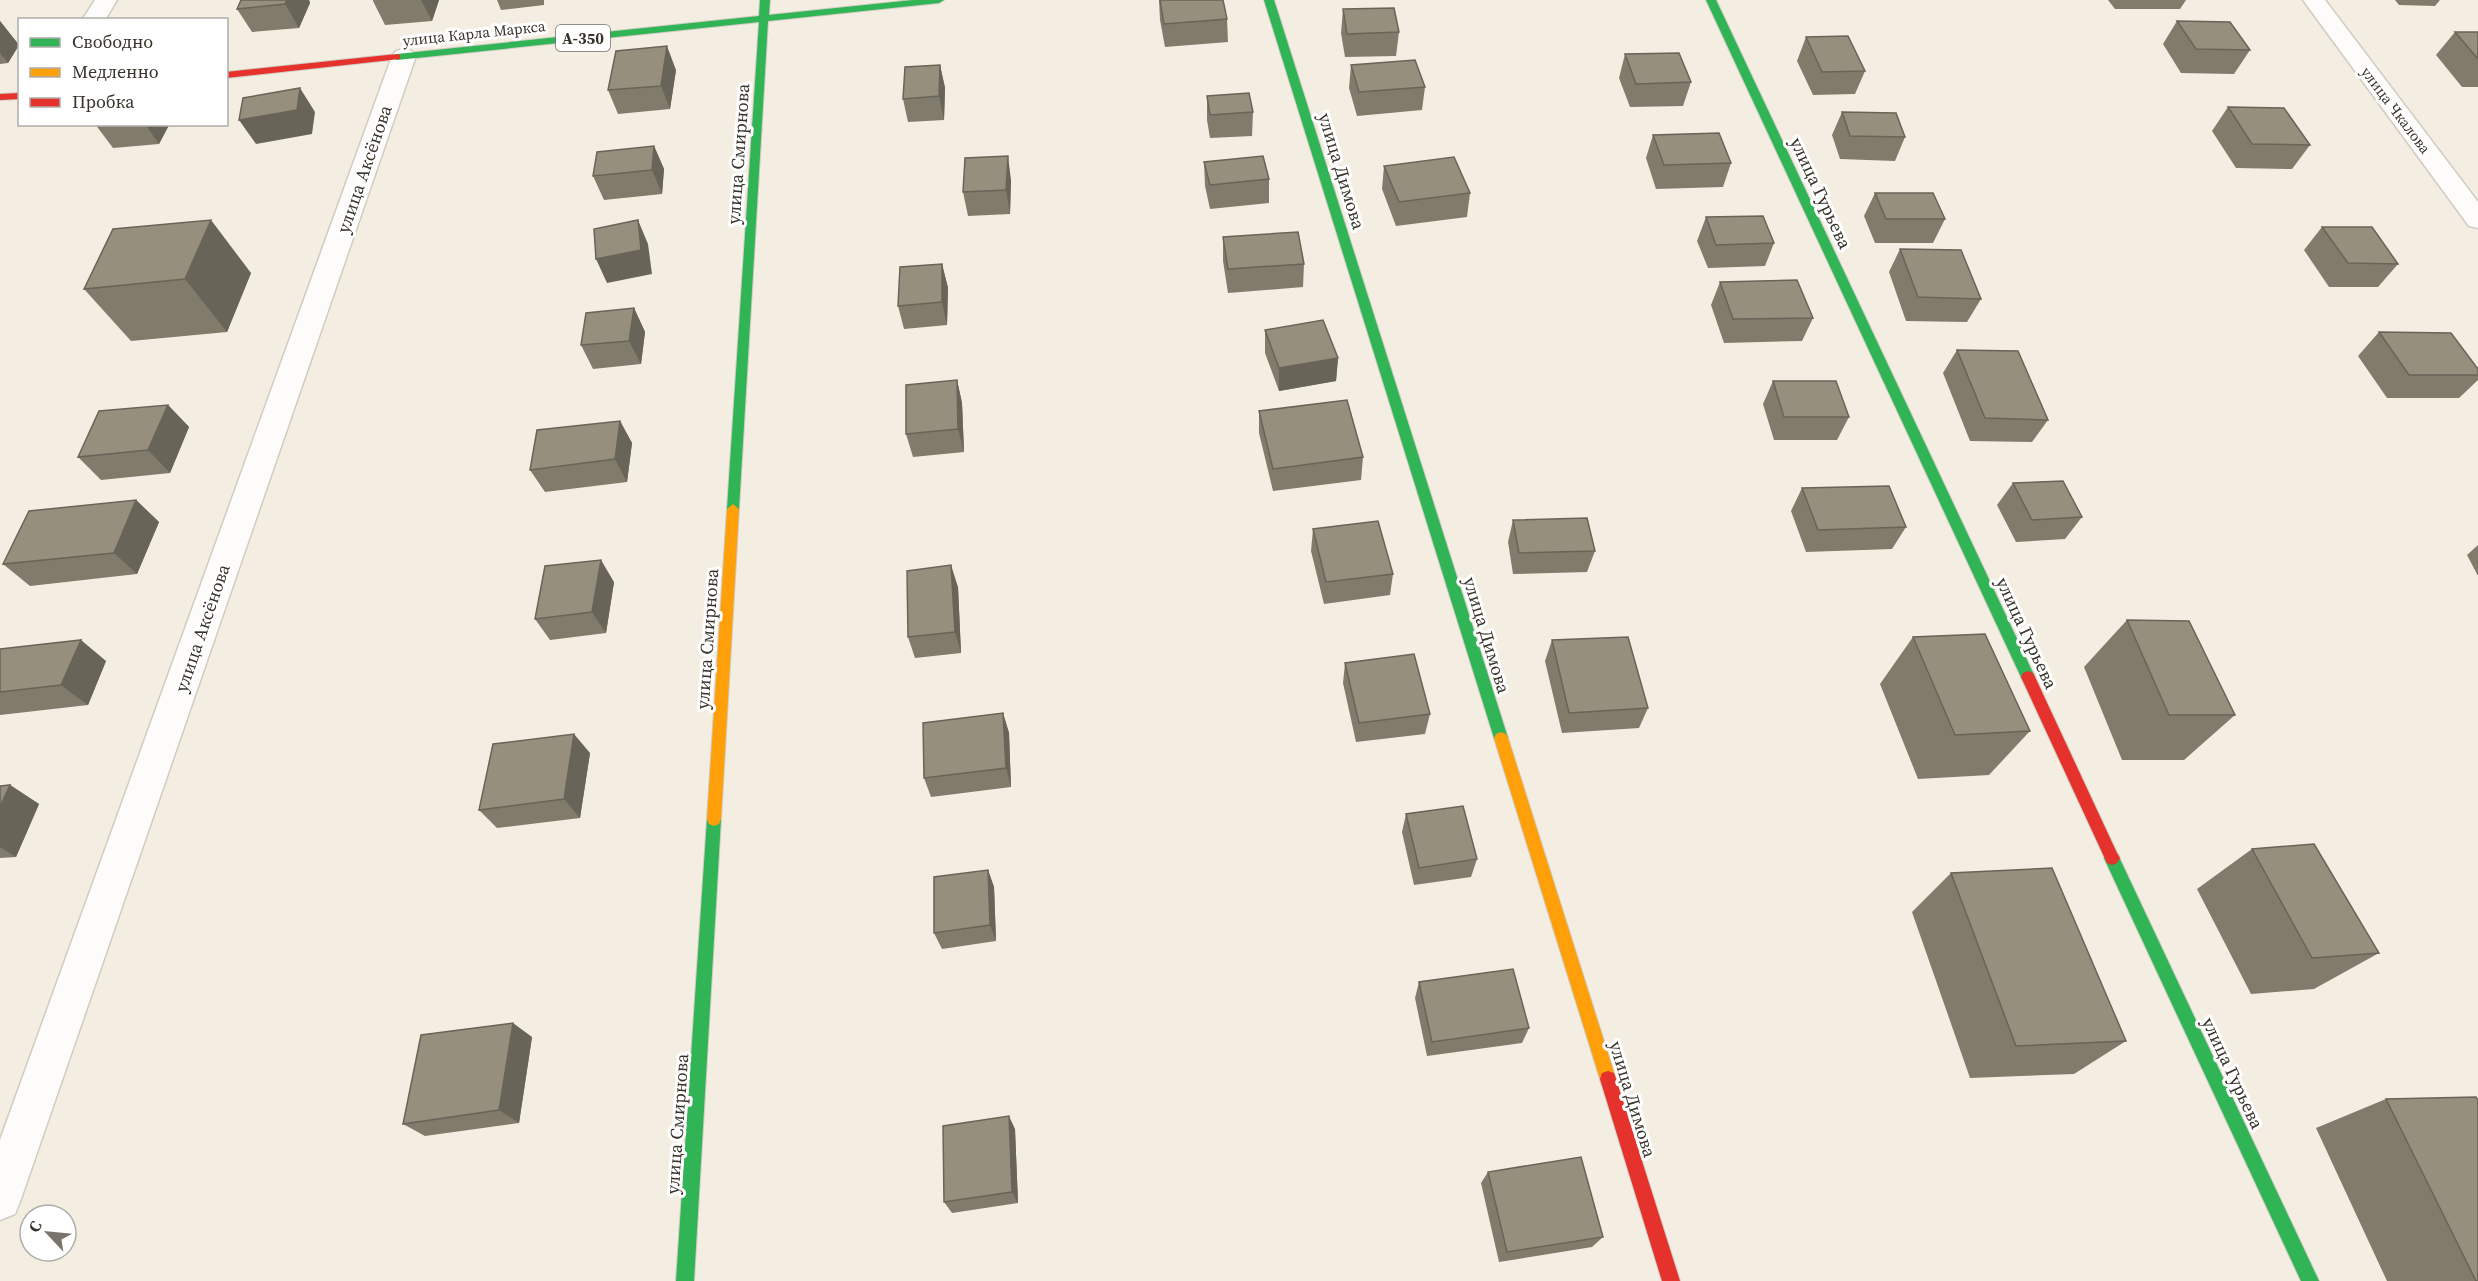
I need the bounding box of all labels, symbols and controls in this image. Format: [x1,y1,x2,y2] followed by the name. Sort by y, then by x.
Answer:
[402,15,547,51] street label: улица Карла Маркса
[18,18,228,126] legend
[556,25,610,51] road number: А-350
[72,29,153,54] text: Свободно
[72,59,159,84] text: Медленно
[2356,62,2436,158] street label: улица Чкалова
[721,82,755,225] street label: улица Смирнова
[72,89,135,114] text: Пробка
[330,101,398,236] street label: улица Аксёнова
[1312,110,1372,233] street label: улица Димова
[1784,133,1858,254] street label: улица Гурьева
[168,560,236,695] street label: улица Аксёнова
[690,567,724,710] street label: улица Смирнова
[1990,573,2064,694] street label: улица Гурьева
[1457,574,1517,697] street label: улица Димова
[2196,1013,2270,1134] street label: улица Гурьева
[1603,1038,1663,1161] street label: улица Димова
[660,1052,694,1195] street label: улица Смирнова
[18,1203,78,1263] north arrow
[22,1217,47,1236] text: С

